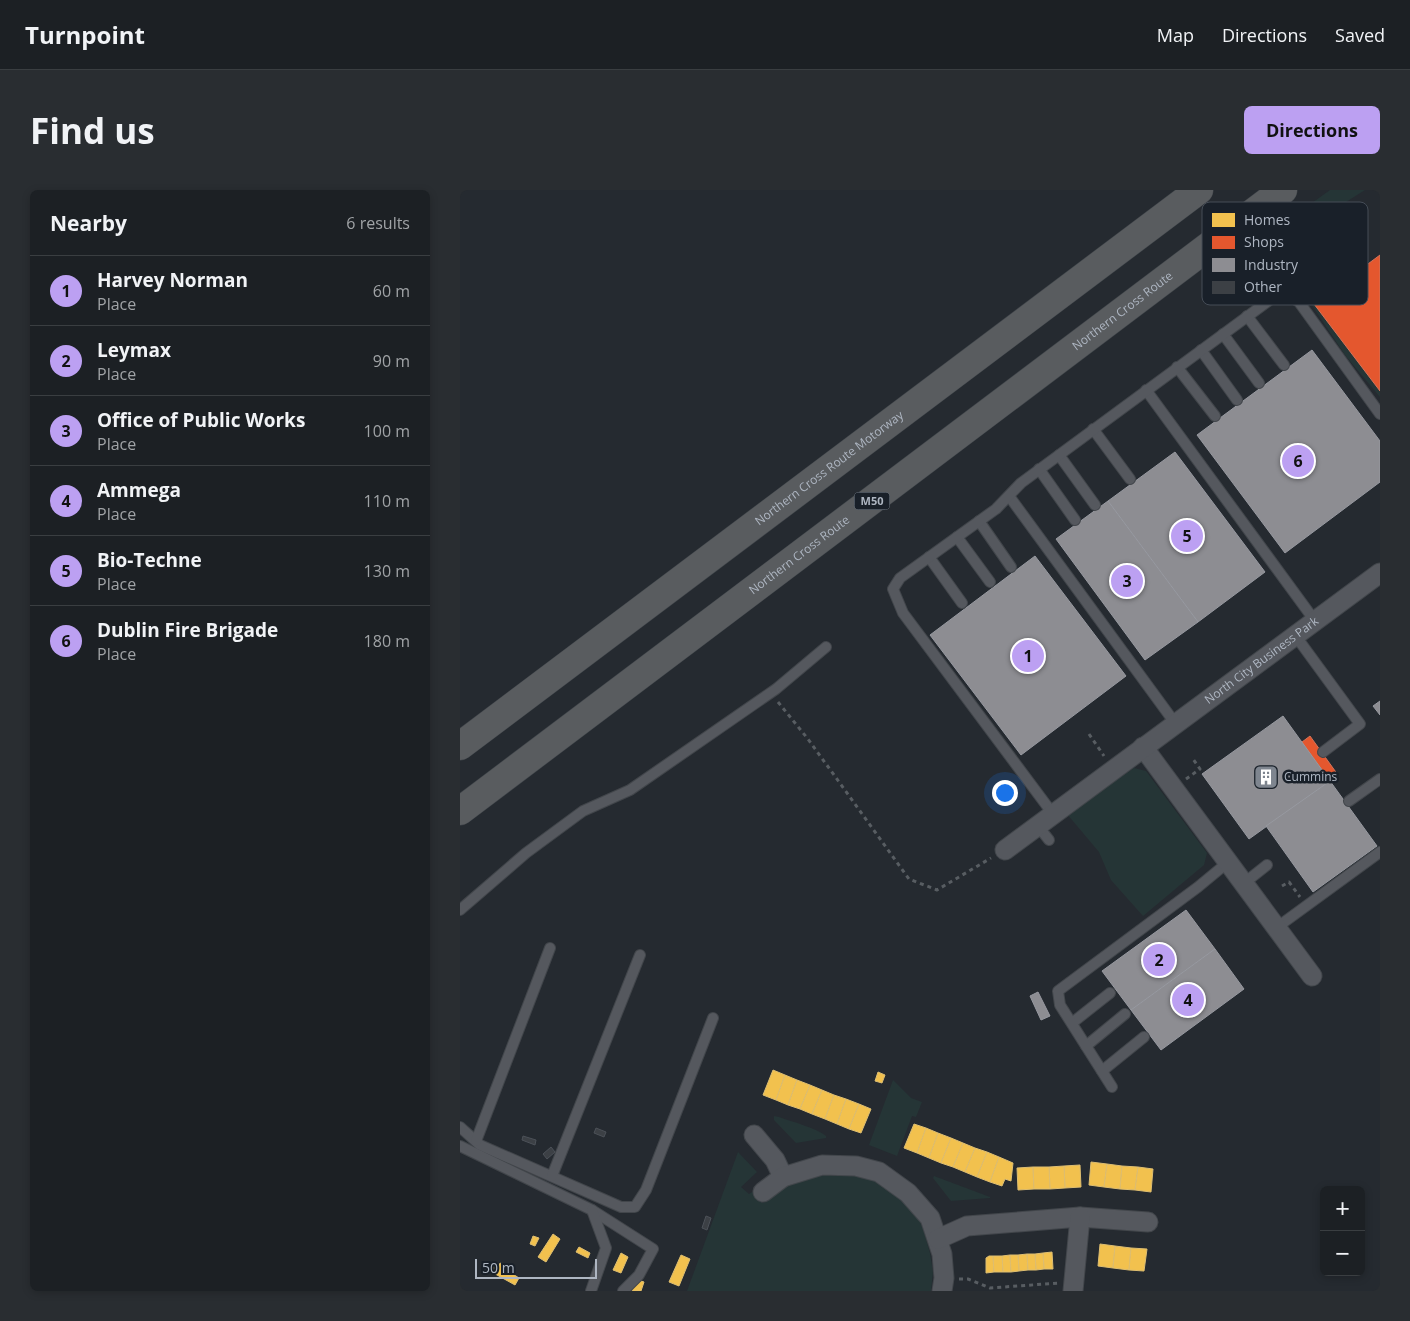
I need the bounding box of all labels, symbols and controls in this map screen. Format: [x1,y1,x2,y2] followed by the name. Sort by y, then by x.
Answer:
[25,18,145,51] text: Turnpoint
[1157,23,1194,47] text: Map
[1222,23,1307,47] text: Directions
[1335,23,1385,47] text: Saved
[1244,106,1380,154] button: Directions
[30,107,155,154] text: Find us
[1202,202,1368,305] legend
[50,209,127,237] text: Nearby
[1244,210,1291,229] text: Homes
[346,212,410,234] text: 6 results
[1244,232,1284,251] text: Shops
[1244,255,1299,274] text: Industry
[97,267,248,293] text: Harvey Norman
[1068,267,1176,354] street label: Northern Cross Route
[1244,277,1282,296] text: Other
[61,280,71,302] text: 1
[373,280,410,302] text: 60 m
[97,293,136,315] text: Place
[97,337,171,363] text: Leymax
[61,350,71,372] text: 2
[373,350,410,372] text: 90 m
[97,363,136,385] text: Place
[751,406,907,529] street label: Northern Cross Route Motorway
[97,407,305,433] text: Office of Public Works
[61,420,71,442] text: 3
[364,420,410,442] text: 100 m
[97,433,136,455] text: Place
[1282,442,1314,480] pin: 6
[97,477,181,503] text: Ammega
[61,490,71,512] text: 4
[364,490,410,512] text: 110 m
[854,492,890,510] road number: M50
[97,503,136,525] text: Place
[745,511,853,598] street label: Northern Cross Route
[1171,517,1203,555] pin: 5
[97,547,202,573] text: Bio-Techne
[61,560,71,582] text: 5
[364,560,410,582] text: 130 m
[1111,562,1143,600] pin: 3
[97,573,136,595] text: Place
[1201,612,1322,708] street label: North City Business Park
[97,617,278,643] text: Dublin Fire Brigade
[61,630,71,652] text: 6
[364,630,410,652] text: 180 m
[1012,637,1044,675] pin: 1
[97,643,136,665] text: Place
[1253,764,1279,790] building icon: Cummins
[1284,768,1338,785] place label: Cummins
[992,780,1018,806] your location
[1143,941,1175,979] pin: 2
[1172,981,1204,1019] pin: 4
[1320,1186,1365,1276] map controls
[1320,1186,1365,1231] button: +
[1320,1231,1365,1276] button: −
[475,1256,598,1279] scale bar
[482,1258,515,1277] text: 50 m

